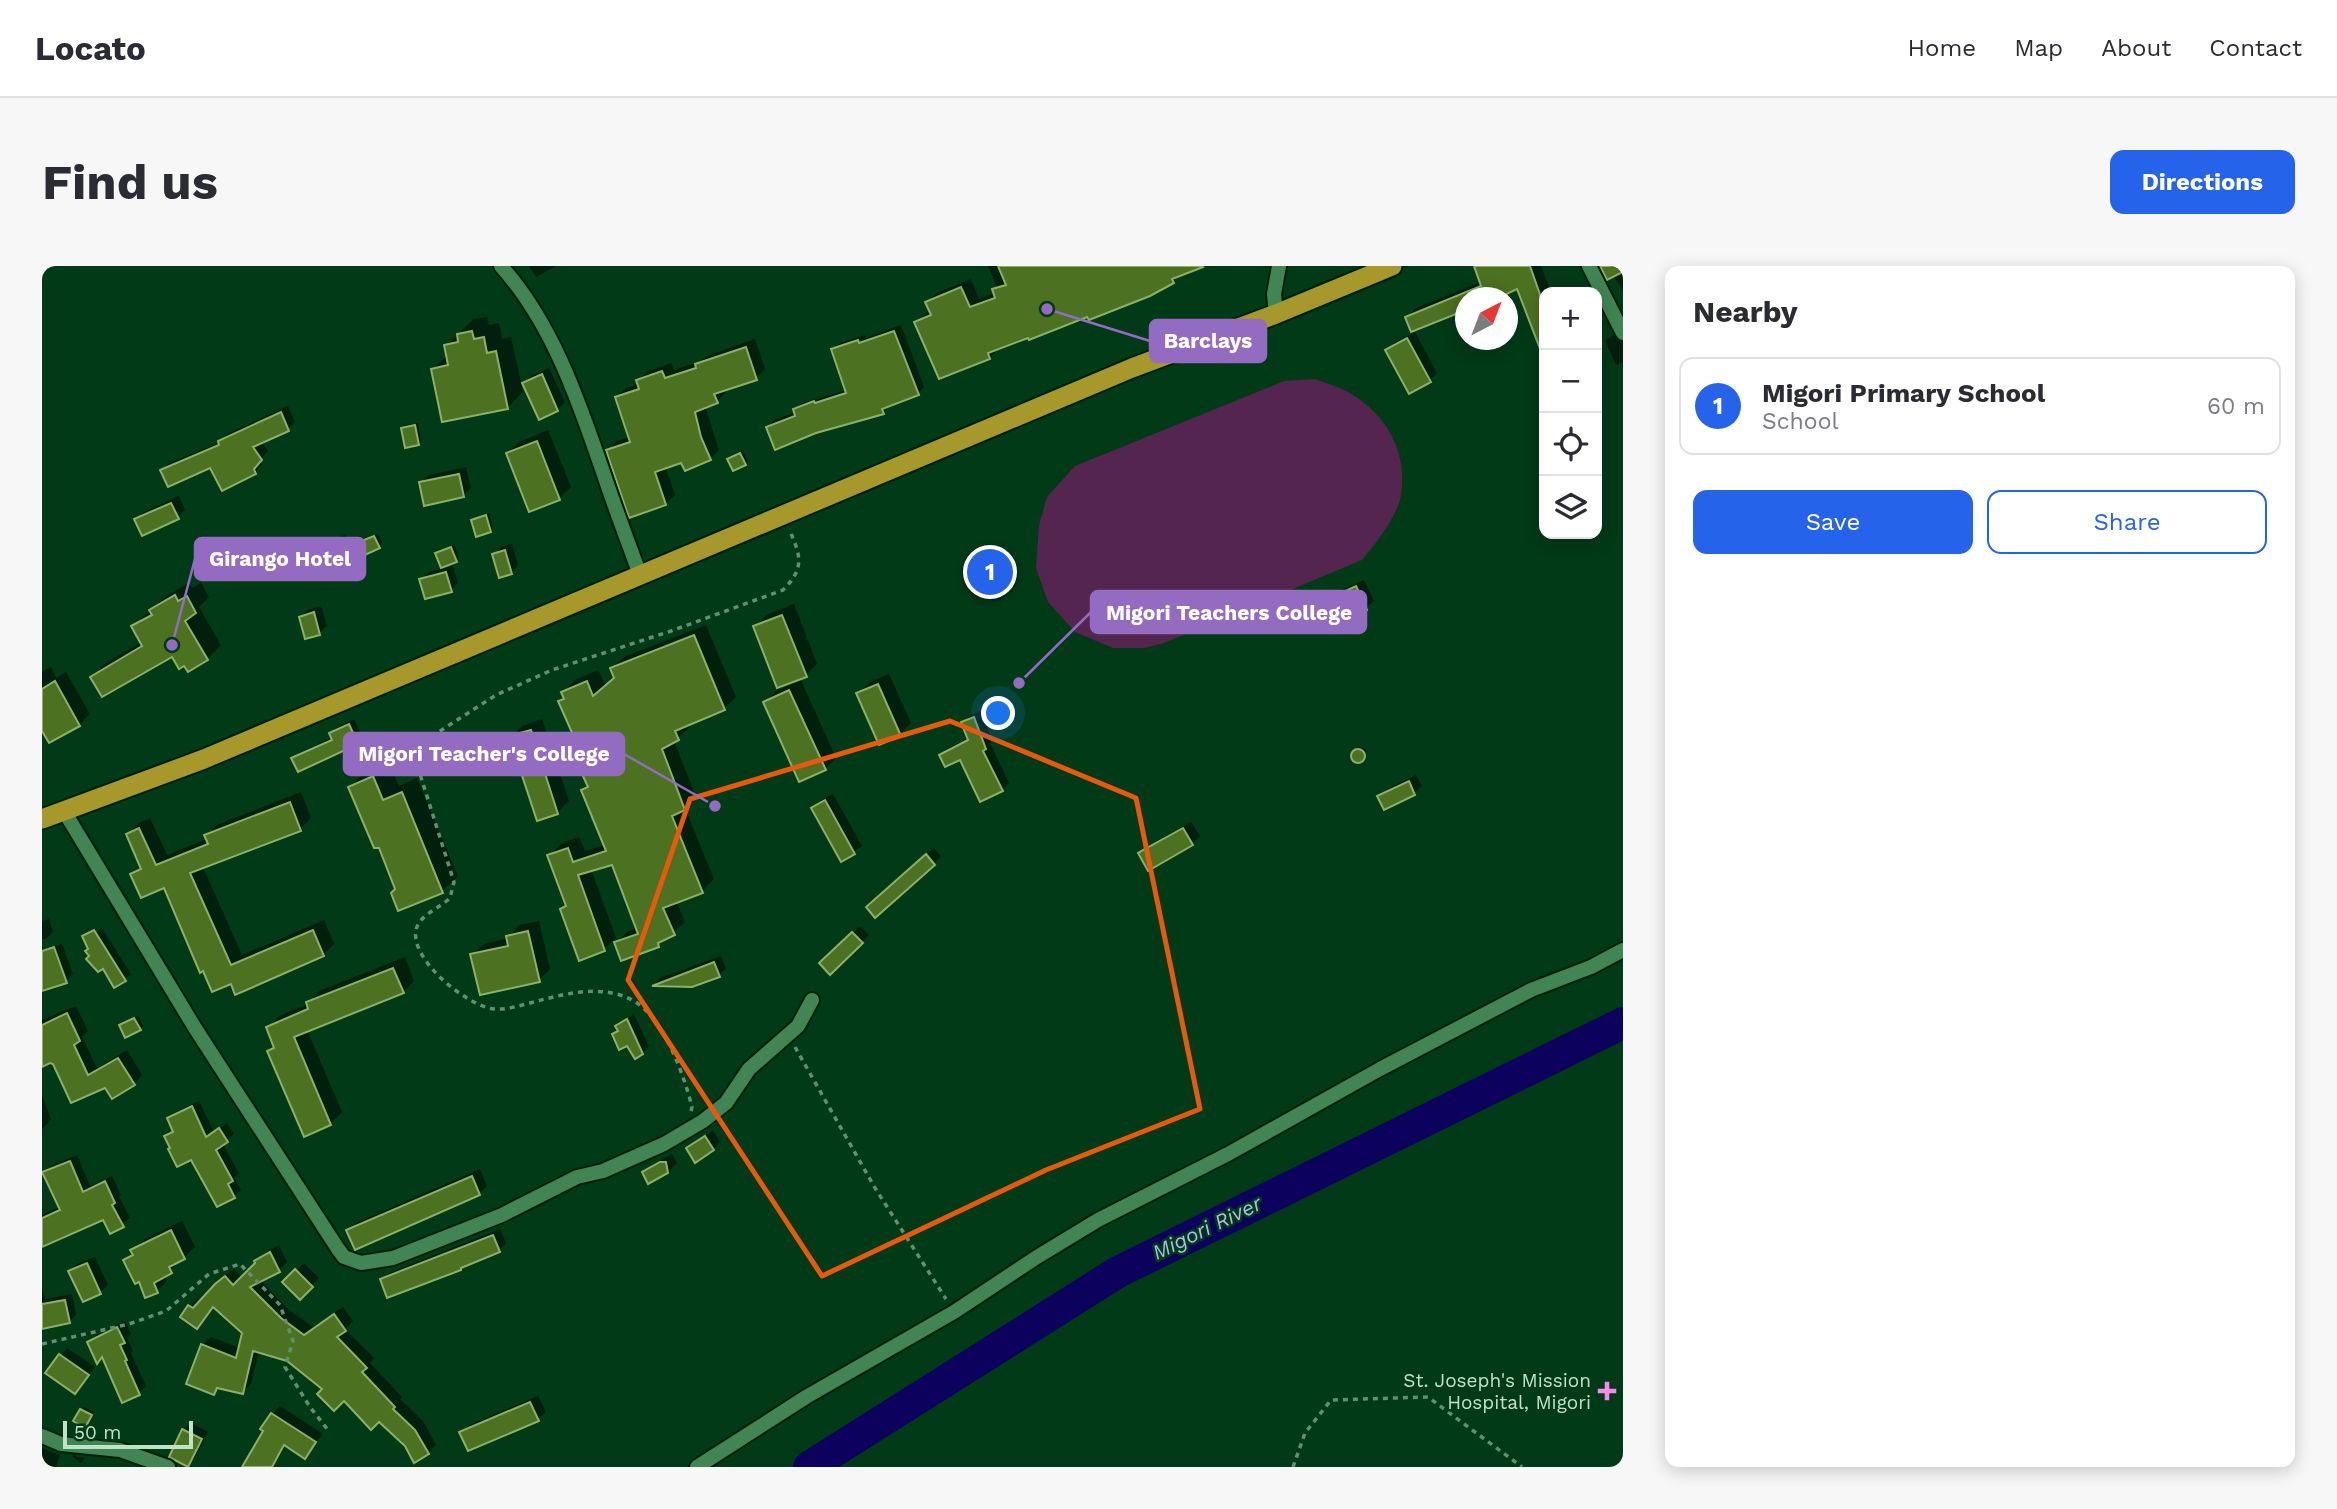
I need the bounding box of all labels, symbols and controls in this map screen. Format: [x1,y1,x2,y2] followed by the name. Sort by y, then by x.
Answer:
[35,29,146,68] text: Locato
[1908,34,1976,62] text: Home
[2014,34,2063,62] text: Map
[2101,34,2171,62] text: About
[2209,34,2302,62] text: Contact
[2110,150,2295,214] button: Directions
[42,153,218,211] text: Find us
[1455,287,1518,350] north arrow
[1539,287,1602,539] map controls
[1539,287,1602,350] button: +
[1693,294,1798,329] text: Nearby
[1150,320,1266,362] callout: Barclays
[1164,328,1252,353] text: Barclays
[1539,350,1602,413] button: −
[1762,378,2045,408] text: Migori Primary School
[1713,393,1723,420] text: 1
[2207,393,2265,420] text: 60 m
[1762,408,1839,435] text: School
[1539,413,1602,476] button: locate
[1539,476,1602,539] button: layers
[1693,490,1973,554] button: Save
[1987,490,2267,554] button: Share
[195,538,365,580] callout: Girango Hotel
[209,546,351,571] text: Girango Hotel
[967,546,1013,598] pin: 1
[1091,591,1366,633] callout: Migori Teachers College
[1106,600,1352,625] text: Migori Teachers College
[981,696,1015,730] your location
[344,733,624,775] callout: Migori Teacher's College
[358,741,610,766] text: Migori Teacher's College
[1148,1190,1266,1265] water label: Migori River
[1403,1369,1591,1414] place label: St. Joseph's Mission Hospital, Migori
[1597,1381,1617,1401] marker: St. Joseph's Mission Hospital, Migori
[63,1418,192,1450] scale bar
[74,1421,121,1444] text: 50 m

